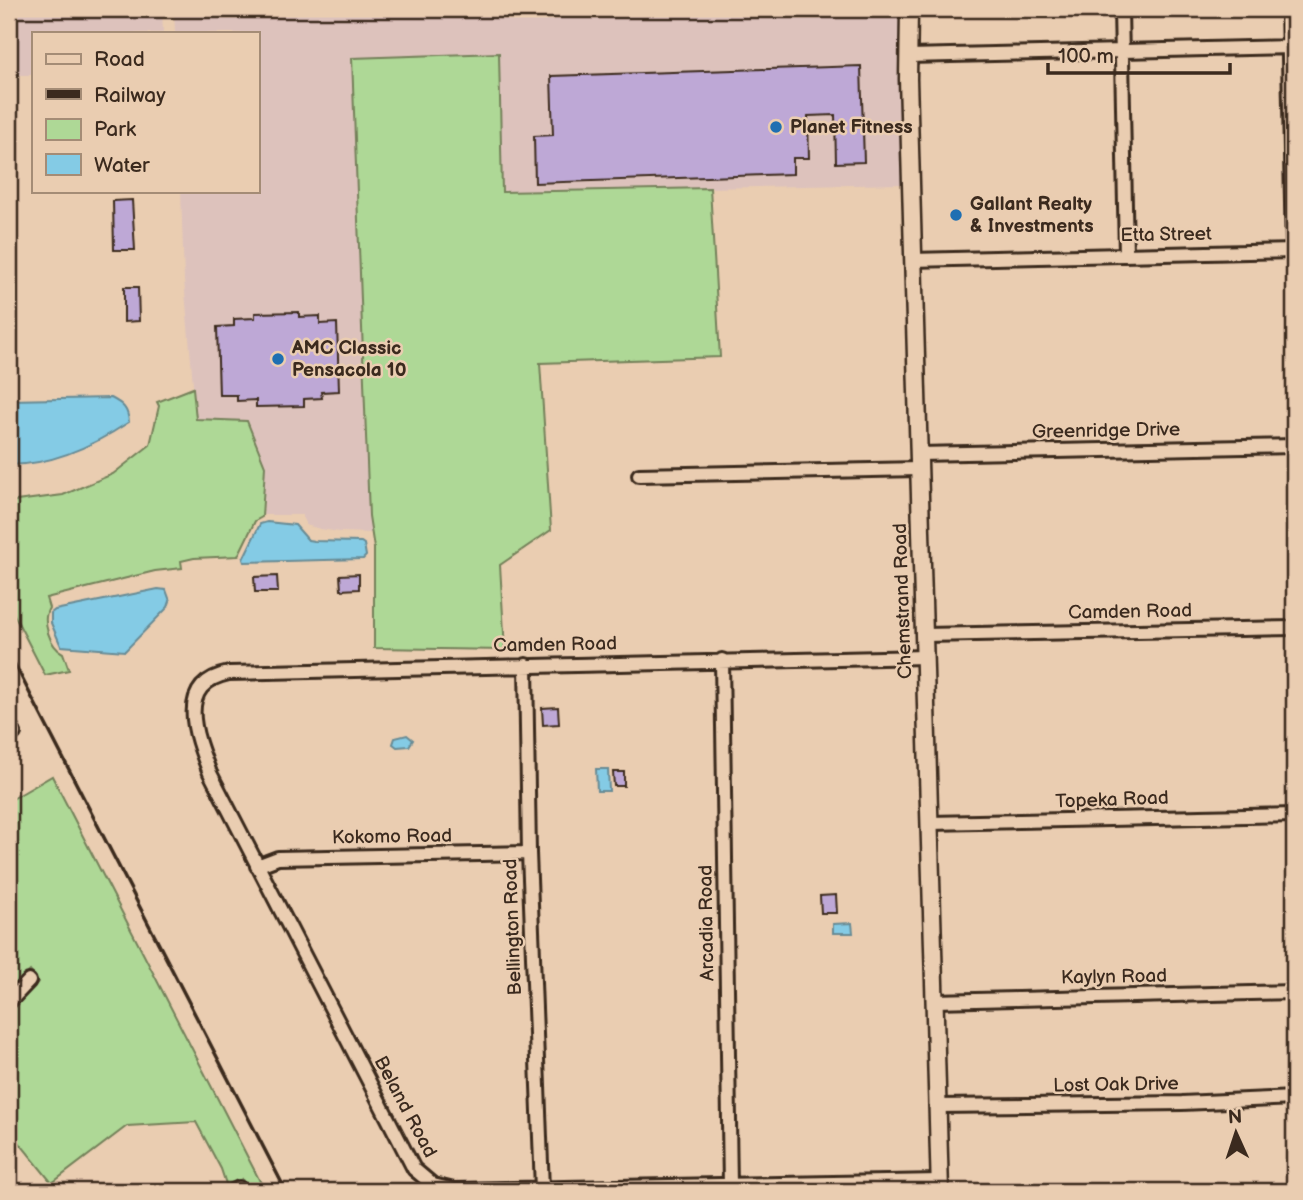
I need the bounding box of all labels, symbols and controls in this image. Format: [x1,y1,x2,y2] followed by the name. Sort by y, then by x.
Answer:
[32,32,259,192] legend
[1048,32,1230,76] scale bar
[1058,44,1114,69] text: 100 m
[94,47,145,72] text: Road
[94,83,166,108] text: Railway
[790,116,913,139] place label: Planet Fitness
[94,117,137,142] text: Park
[768,119,784,135] marker: Planet Fitness
[94,153,150,178] text: Water
[970,193,1094,238] place label: Gallant Realty & Investments
[948,207,964,223] marker: Gallant Realty & Investments
[1120,223,1212,247] street label: Etta Street
[291,337,407,382] place label: AMC Classic Pensacola 10
[270,351,286,367] marker: AMC Classic Pensacola 10
[1032,418,1180,444] street label: Greenridge Drive
[889,523,917,679] street label: Chemstrand Road
[1068,599,1192,625] street label: Camden Road
[493,632,617,658] street label: Camden Road
[1055,787,1169,813] street label: Topeka Road
[332,824,452,850] street label: Kokomo Road
[499,858,527,996] street label: Bellington Road
[694,865,720,981] street label: Arcadia Road
[1061,965,1167,989] street label: Kaylyn Road
[369,1052,441,1162] street label: Beland Road
[1053,1072,1179,1098] street label: Lost Oak Drive
[1202,1098,1272,1168] north arrow
[1227,1106,1243,1129] text: N

